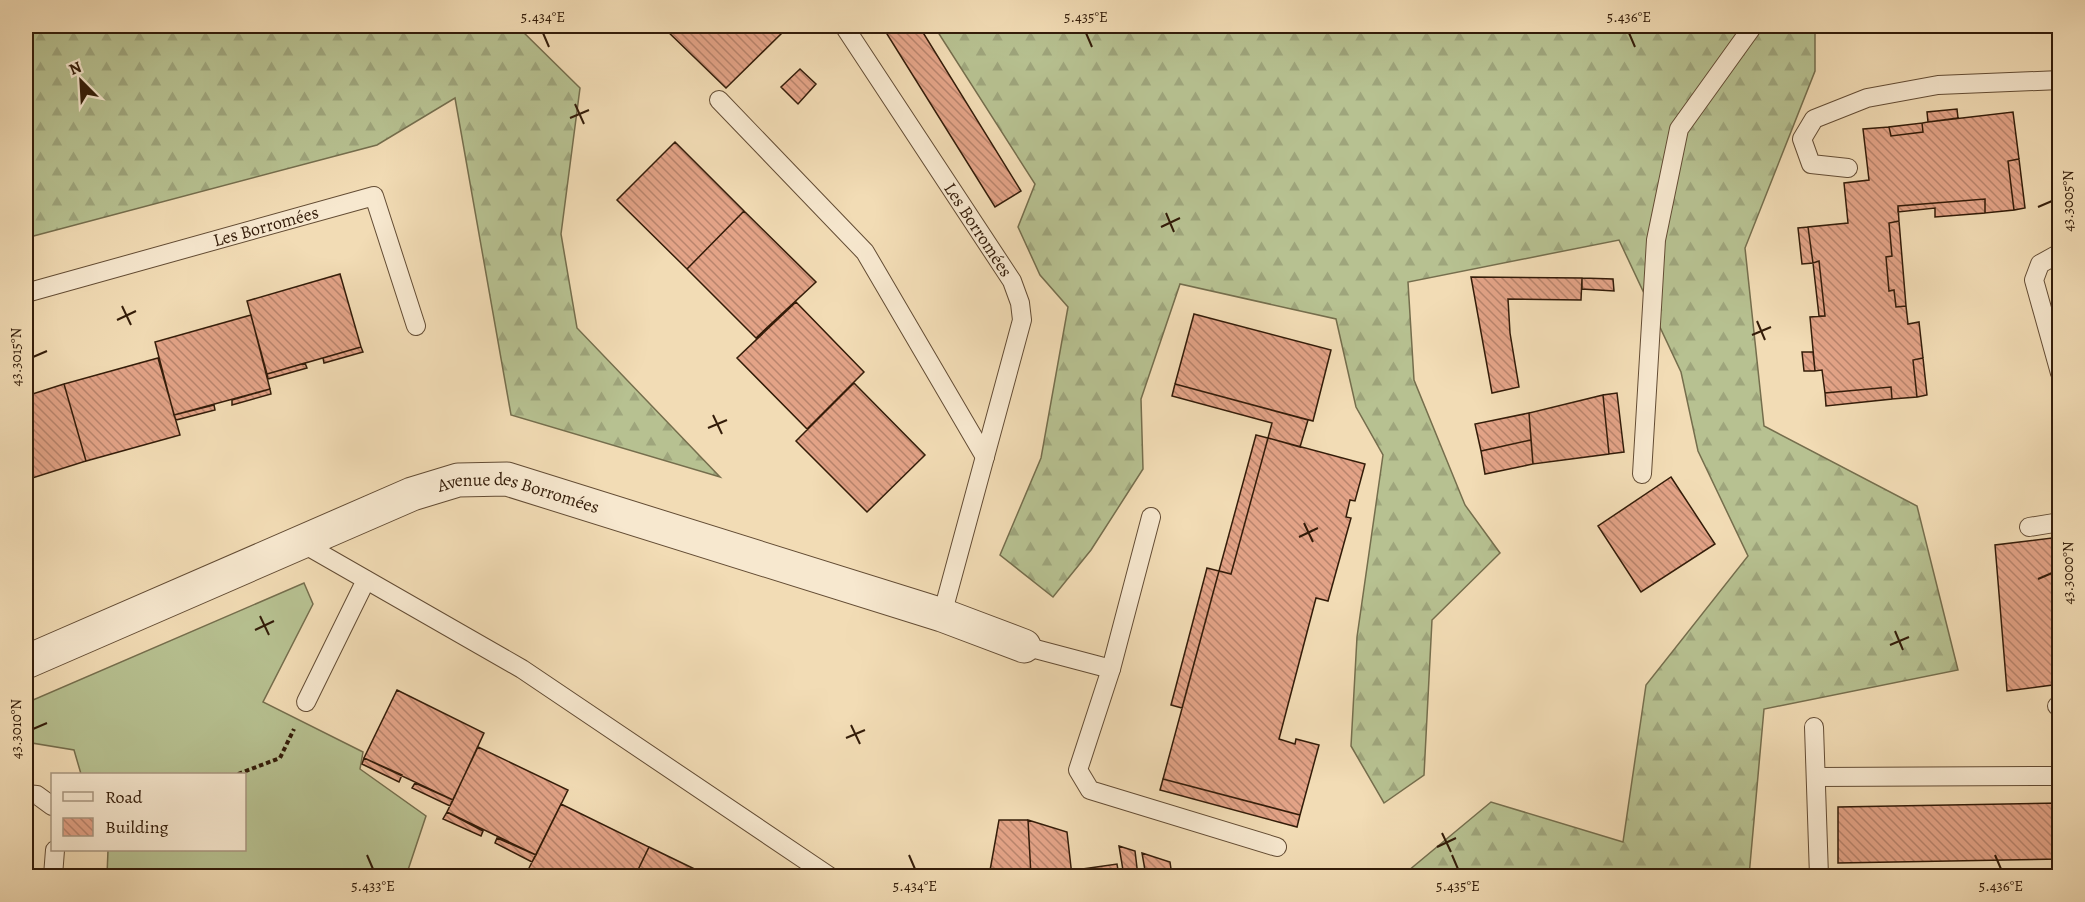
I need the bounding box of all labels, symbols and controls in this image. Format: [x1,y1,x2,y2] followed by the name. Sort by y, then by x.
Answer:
[521,7,565,27] text: 5.434°E
[1064,7,1108,27] text: 5.435°E
[1607,7,1651,27] text: 5.436°E
[51,51,111,111] north arrow
[66,56,85,81] text: N
[2058,170,2078,232] text: 43.3005°N
[938,178,1018,282] street label: Les Borromées
[210,200,321,252] street label: Les Borromées
[6,327,26,386] text: 43.3015°N
[433,467,602,519] street label: Avenue des Borromées
[2058,541,2078,605] text: 43.3000°N
[6,699,26,759] text: 43.3010°N
[51,773,246,851] legend
[105,785,143,809] text: Road
[105,815,169,839] text: Building
[351,876,395,896] text: 5.433°E
[893,876,937,896] text: 5.434°E
[1436,876,1480,896] text: 5.435°E
[1979,876,2023,896] text: 5.436°E

